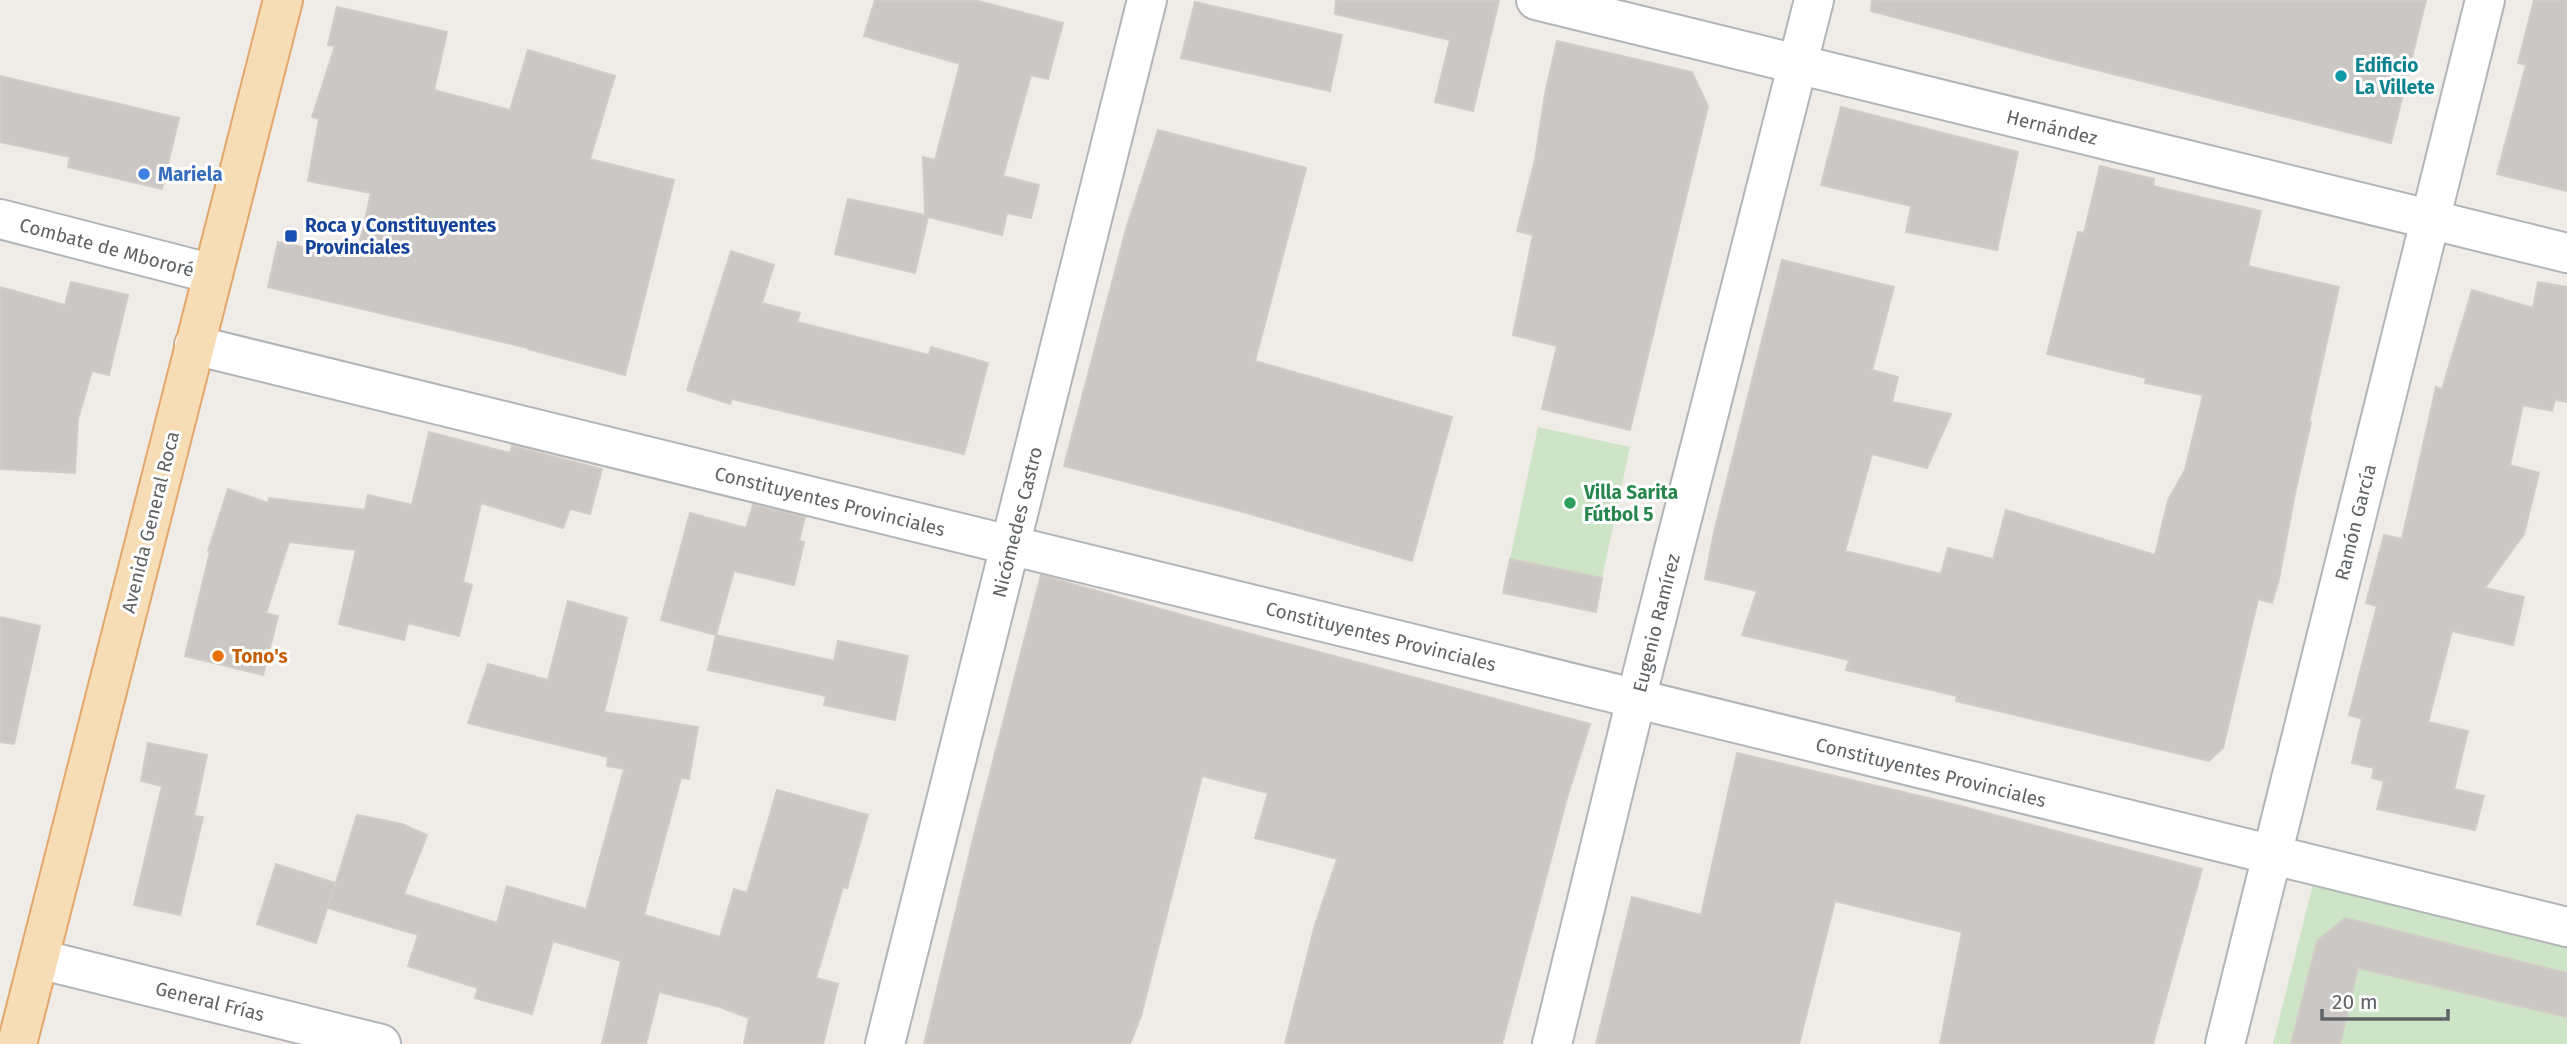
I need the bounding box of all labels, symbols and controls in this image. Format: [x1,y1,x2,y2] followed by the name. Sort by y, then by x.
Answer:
[2355,54,2435,99] place label: Edificio La Villete
[2333,68,2349,84] marker: Edificio La Villete
[2004,105,2100,150] street label: Hernández
[158,163,223,186] place label: Mariela
[136,166,152,182] marker: Mariela
[17,213,197,282] street label: Combate de Mbororé
[305,214,496,259] place label: Roca y Constituyentes Provinciales
[283,228,299,244] marker: Roca y Constituyentes Provinciales
[117,429,184,615] street label: Avenida General Roca
[988,444,1047,600] street label: Nicómedes Castro
[712,462,948,541] street label: Constituyentes Provinciales
[2330,462,2381,583] street label: Ramón García
[1583,481,1678,526] place label: Villa Sarita Fútbol 5
[1562,495,1578,511] marker: Villa Sarita Fútbol 5
[1628,551,1685,695] street label: Eugenio Ramírez
[1263,597,1499,676] street label: Constituyentes Provinciales
[232,645,288,668] place label: Tono's
[210,648,226,664] marker: Tono's
[1813,733,2049,812] street label: Constituyentes Provinciales
[153,977,267,1026] street label: General Frías
[2322,978,2448,1022] scale bar
[2332,989,2378,1015] text: 20 m

